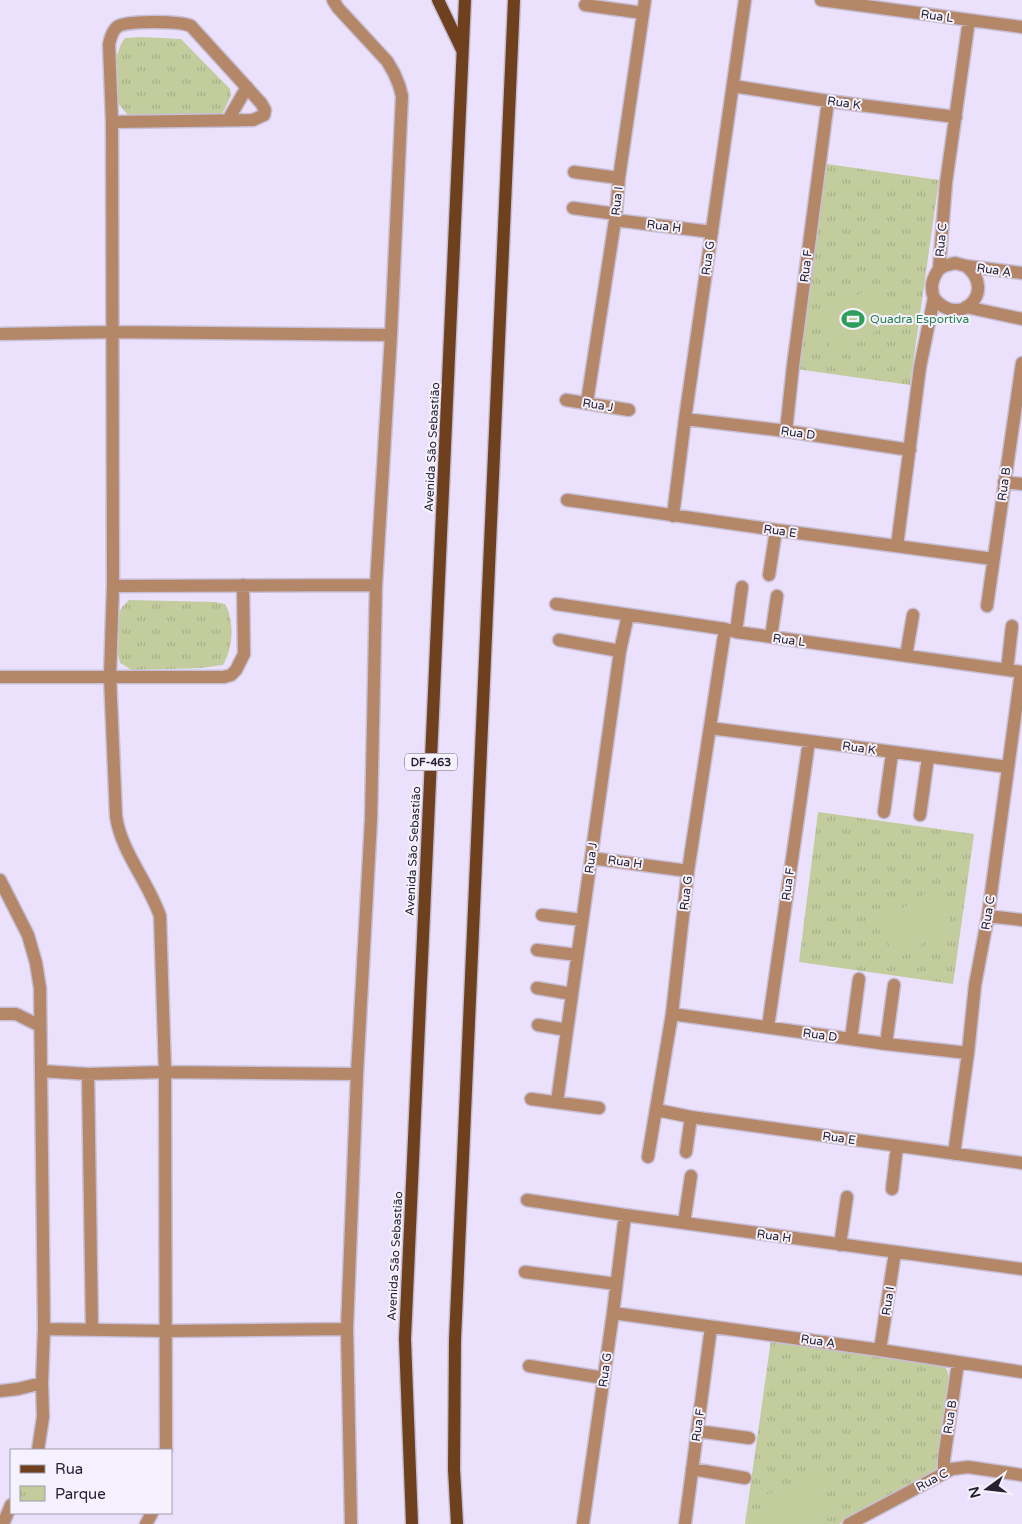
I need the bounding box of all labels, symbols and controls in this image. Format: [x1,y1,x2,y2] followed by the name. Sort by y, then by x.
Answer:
[920,7,954,25] street label: Rua L
[826,94,862,112] street label: Rua K
[609,186,625,216] street label: Rua I
[646,217,682,235] street label: Rua H
[933,222,949,258] street label: Rua C
[699,240,717,276] street label: Rua G
[797,249,815,283] street label: Rua F
[976,261,1012,279] street label: Rua A
[840,306,866,332] sports icon: Quadra Esportiva
[870,312,969,326] place label: Quadra Esportiva
[422,382,442,512] street label: Avenida São Sebastião
[581,396,615,414] street label: Rua J
[780,424,816,442] street label: Rua D
[995,466,1013,502] street label: Rua B
[763,522,798,540] street label: Rua E
[772,631,806,649] street label: Rua L
[841,739,877,757] street label: Rua K
[405,754,457,770] road number: DF-463
[403,786,423,916] street label: Avenida São Sebastião
[582,842,600,874] street label: Rua J
[607,853,643,871] street label: Rua H
[779,867,797,901] street label: Rua F
[677,875,695,911] street label: Rua G
[978,895,998,931] street label: Rua C
[802,1026,838,1044] street label: Rua D
[822,1129,857,1147] street label: Rua E
[385,1191,405,1321] street label: Avenida São Sebastião
[756,1227,792,1245] street label: Rua H
[879,1286,897,1316] street label: Rua I
[800,1332,836,1350] street label: Rua A
[596,1352,614,1388] street label: Rua G
[941,1399,959,1435] street label: Rua B
[689,1408,707,1442] street label: Rua F
[10,1449,172,1514] legend
[55,1460,83,1478] text: Rua
[962,1464,1012,1514] north arrow
[914,1466,950,1494] street label: Rua C
[55,1485,106,1503] text: Parque
[965,1485,985,1500] text: N

